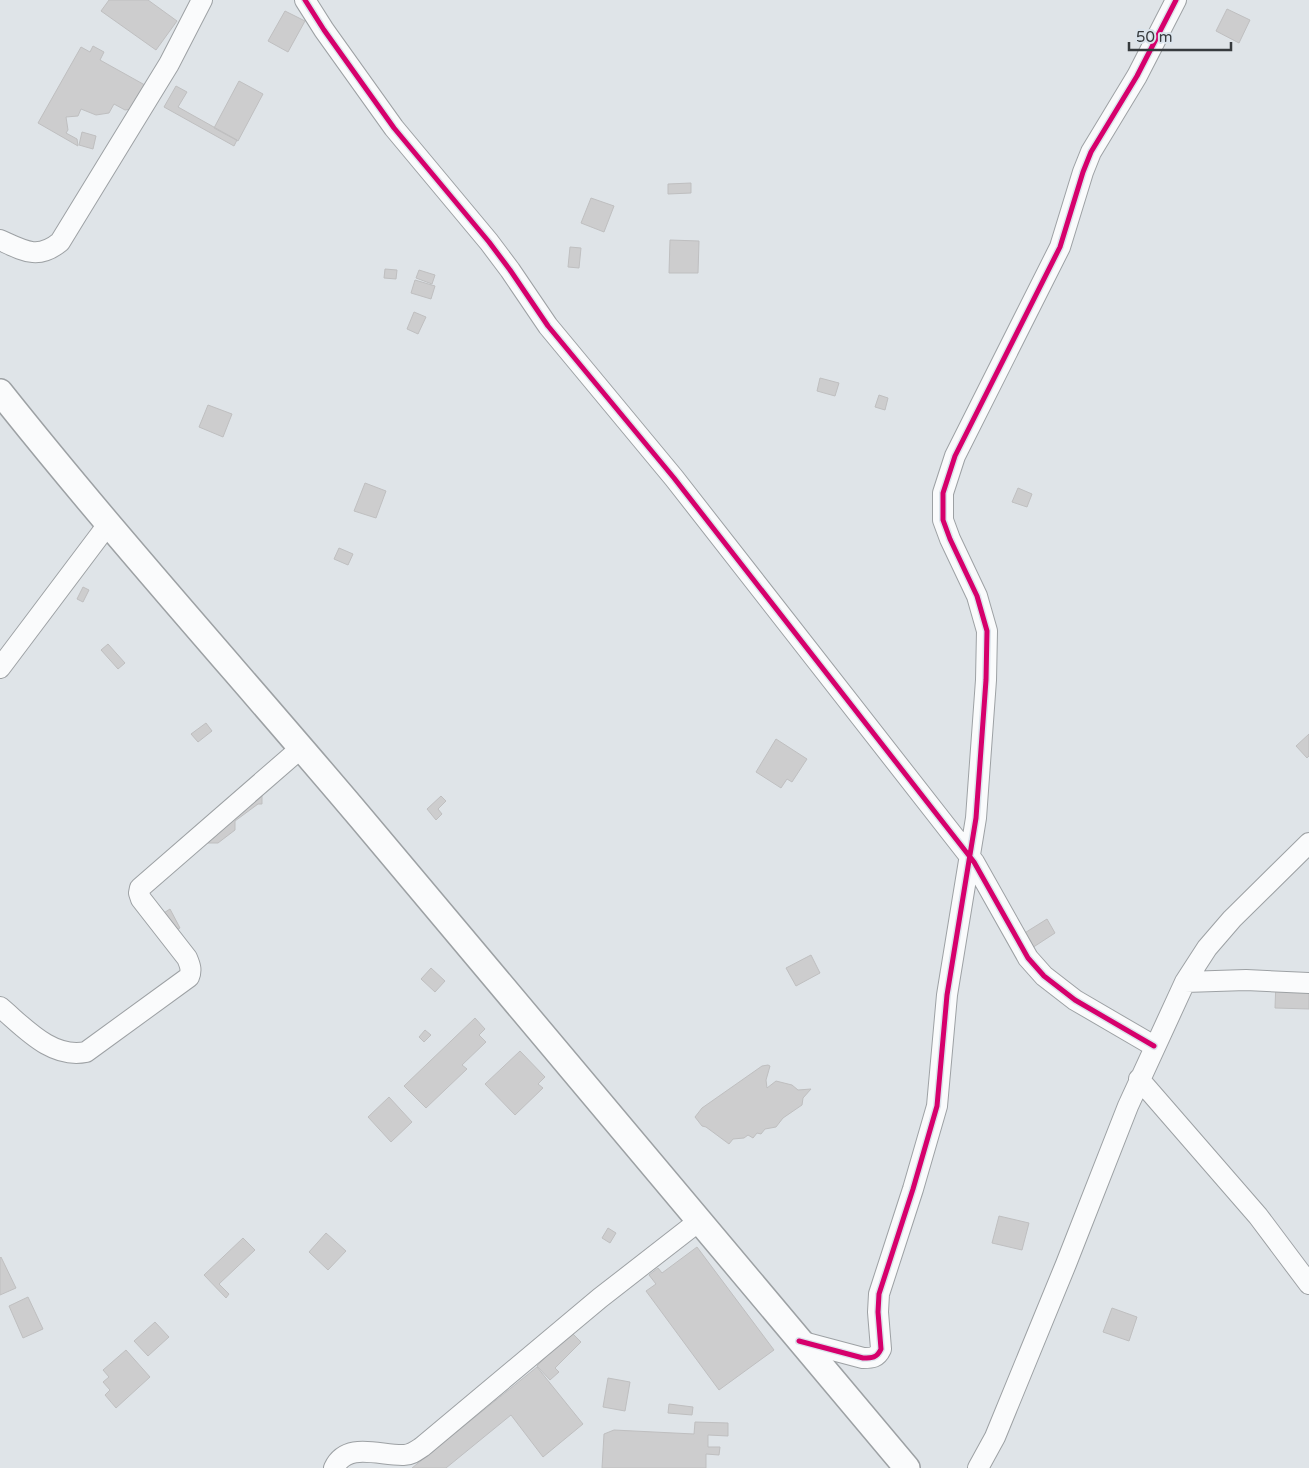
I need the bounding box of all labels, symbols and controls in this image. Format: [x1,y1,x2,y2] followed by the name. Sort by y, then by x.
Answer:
[1129,20,1232,52] scale bar
[1136,28,1173,46] text: 50 m

